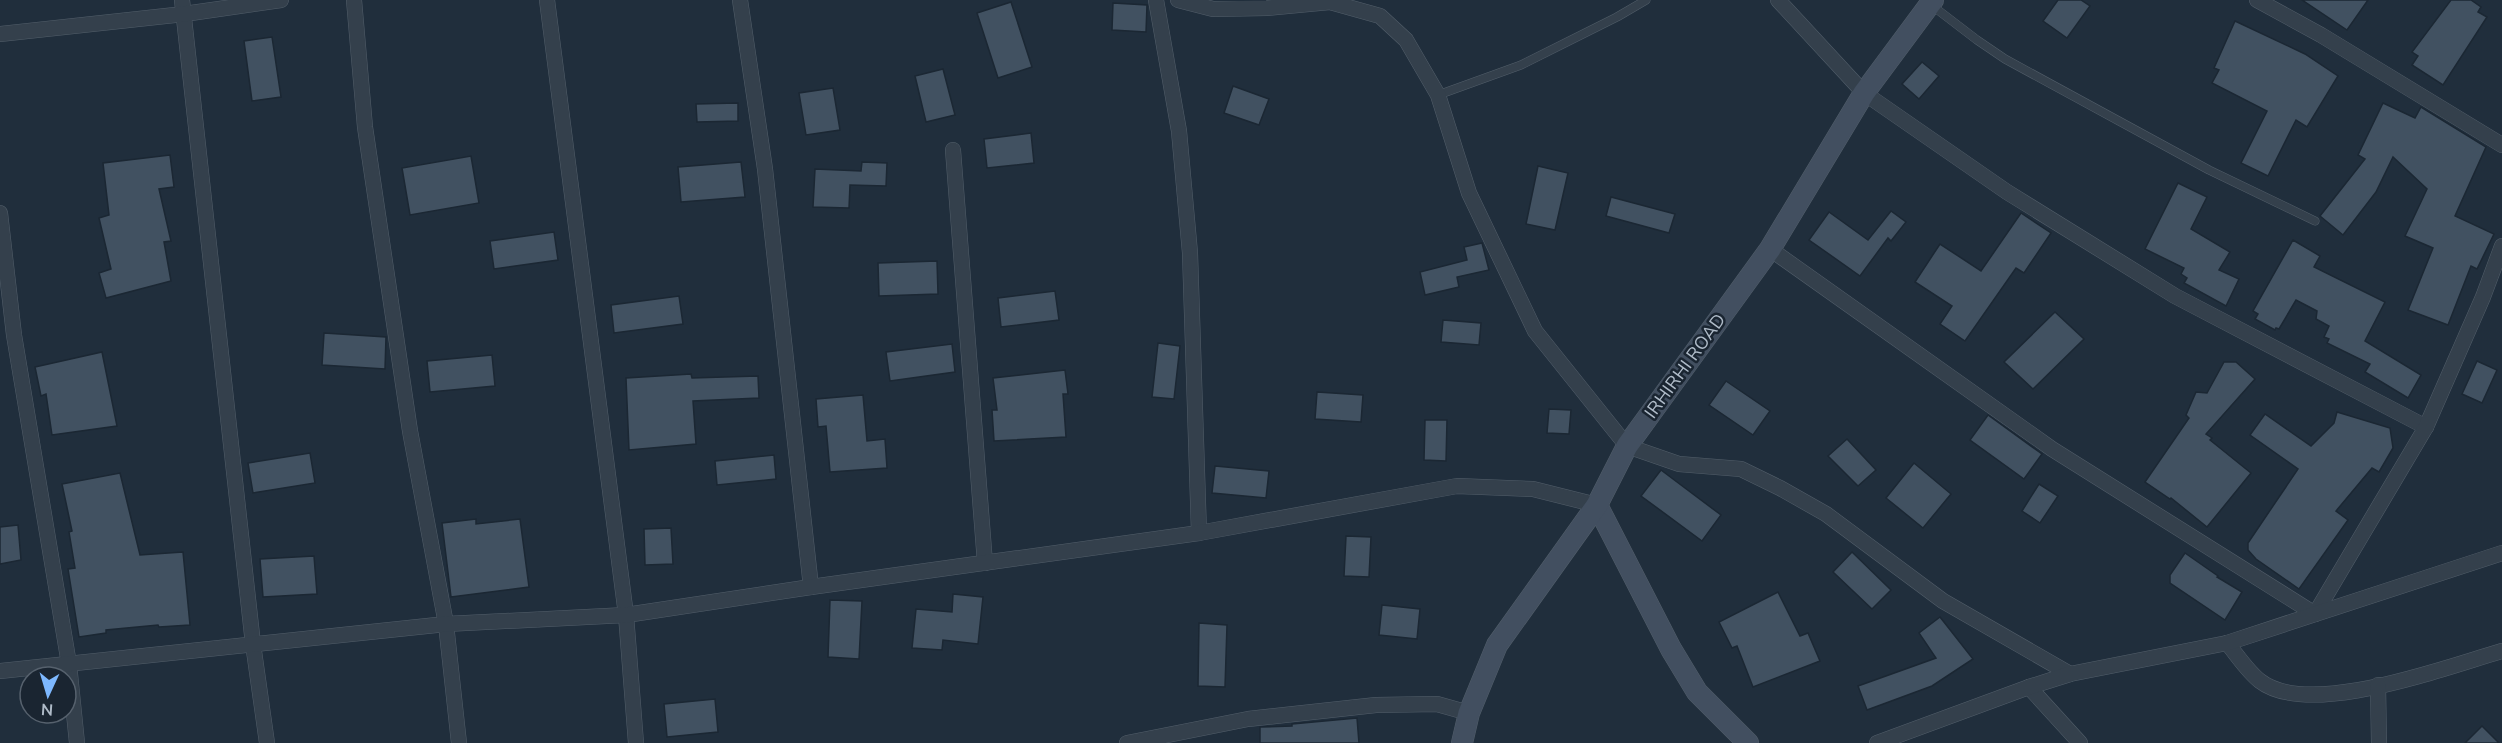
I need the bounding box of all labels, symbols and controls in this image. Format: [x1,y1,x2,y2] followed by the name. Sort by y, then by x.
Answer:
[1639,309,1730,423] street label: IRHIRHI ROAD
[18,665,78,725] north arrow
[40,700,54,720] text: N

